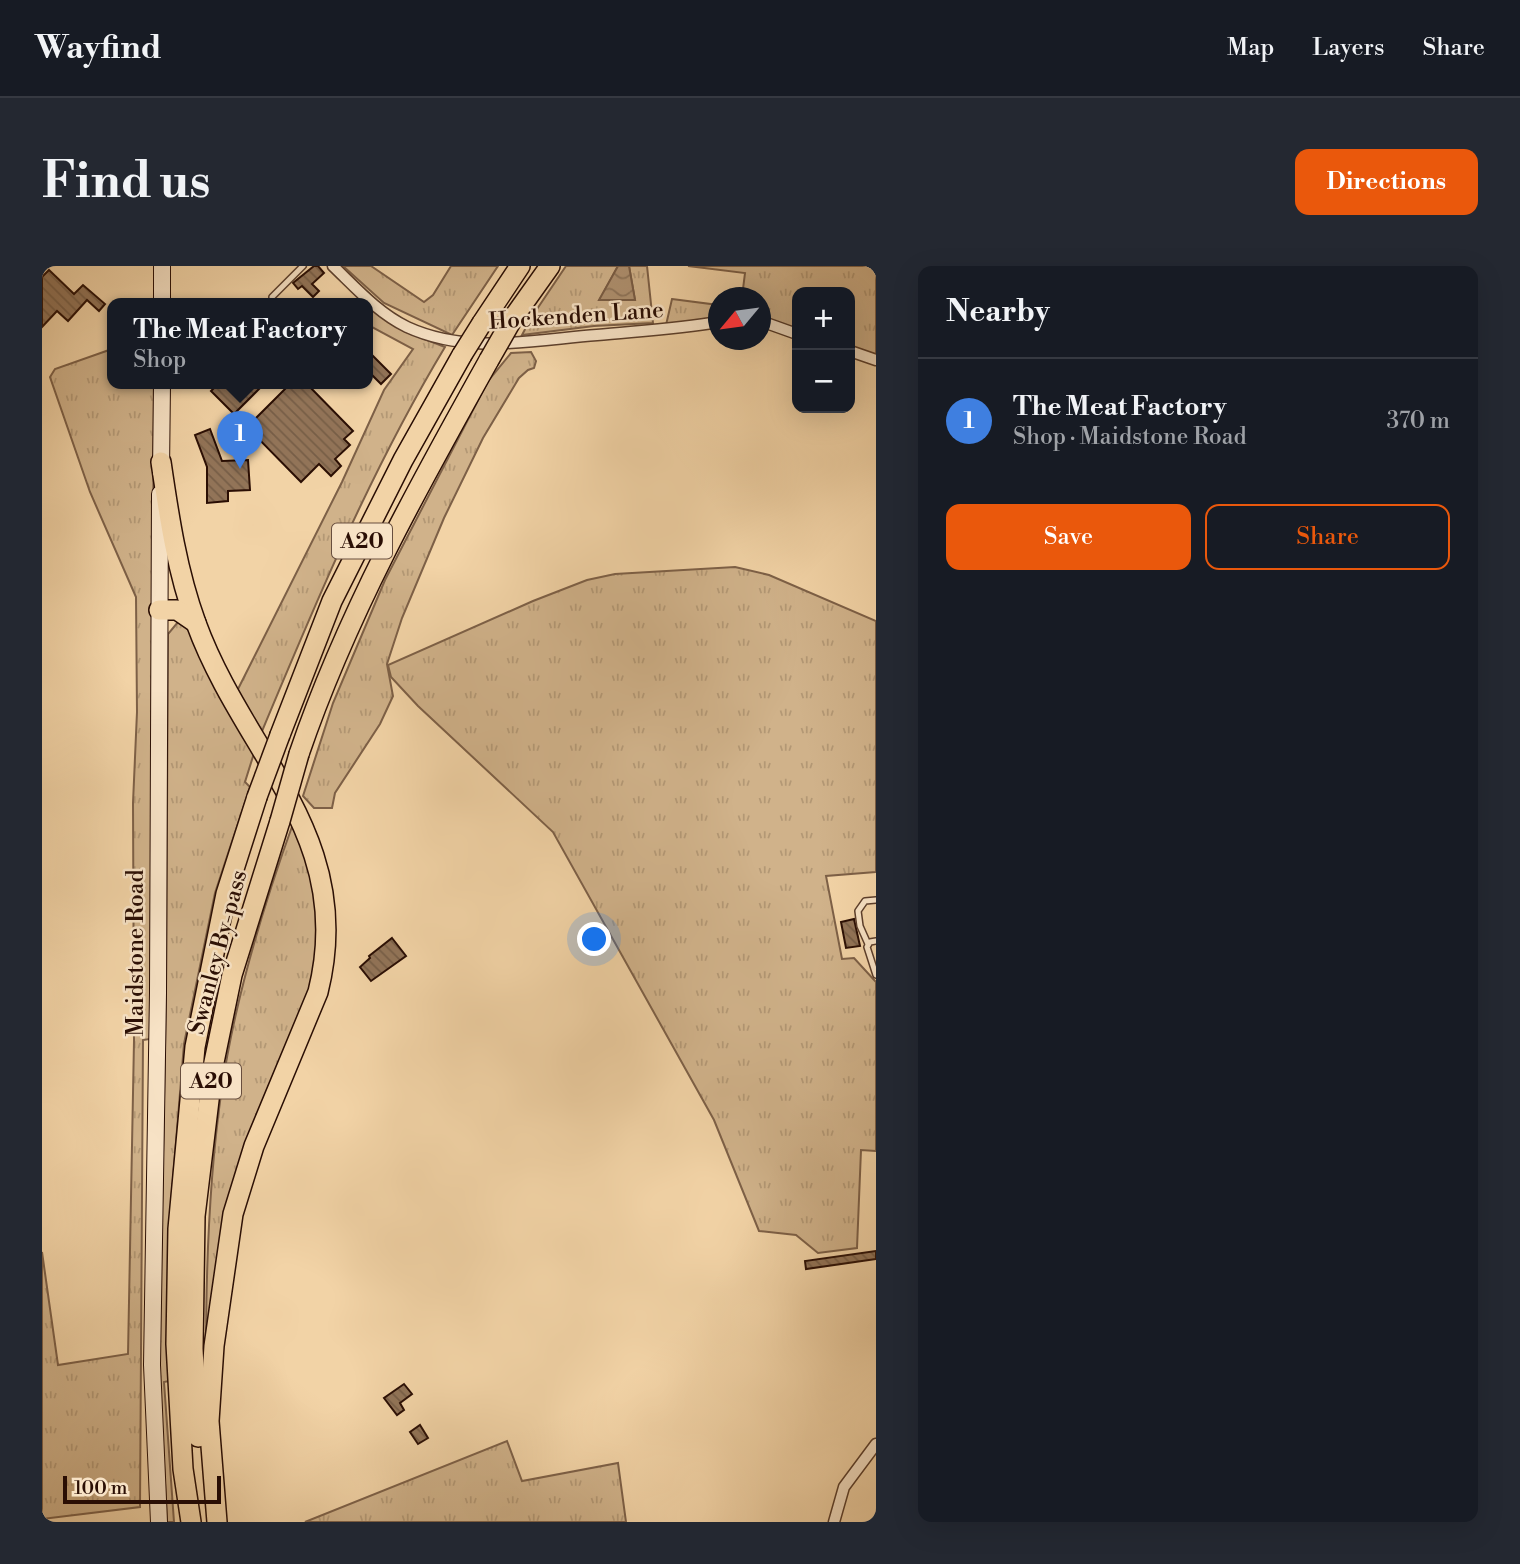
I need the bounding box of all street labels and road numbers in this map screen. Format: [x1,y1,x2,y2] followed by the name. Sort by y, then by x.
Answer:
[488,296,665,336] street label: Hockenden Lane
[332,524,392,558] road number: A20
[183,867,253,1038] street label: Swanley By-pass
[122,869,150,1037] street label: Maidstone Road
[181,1064,241,1098] road number: A20

